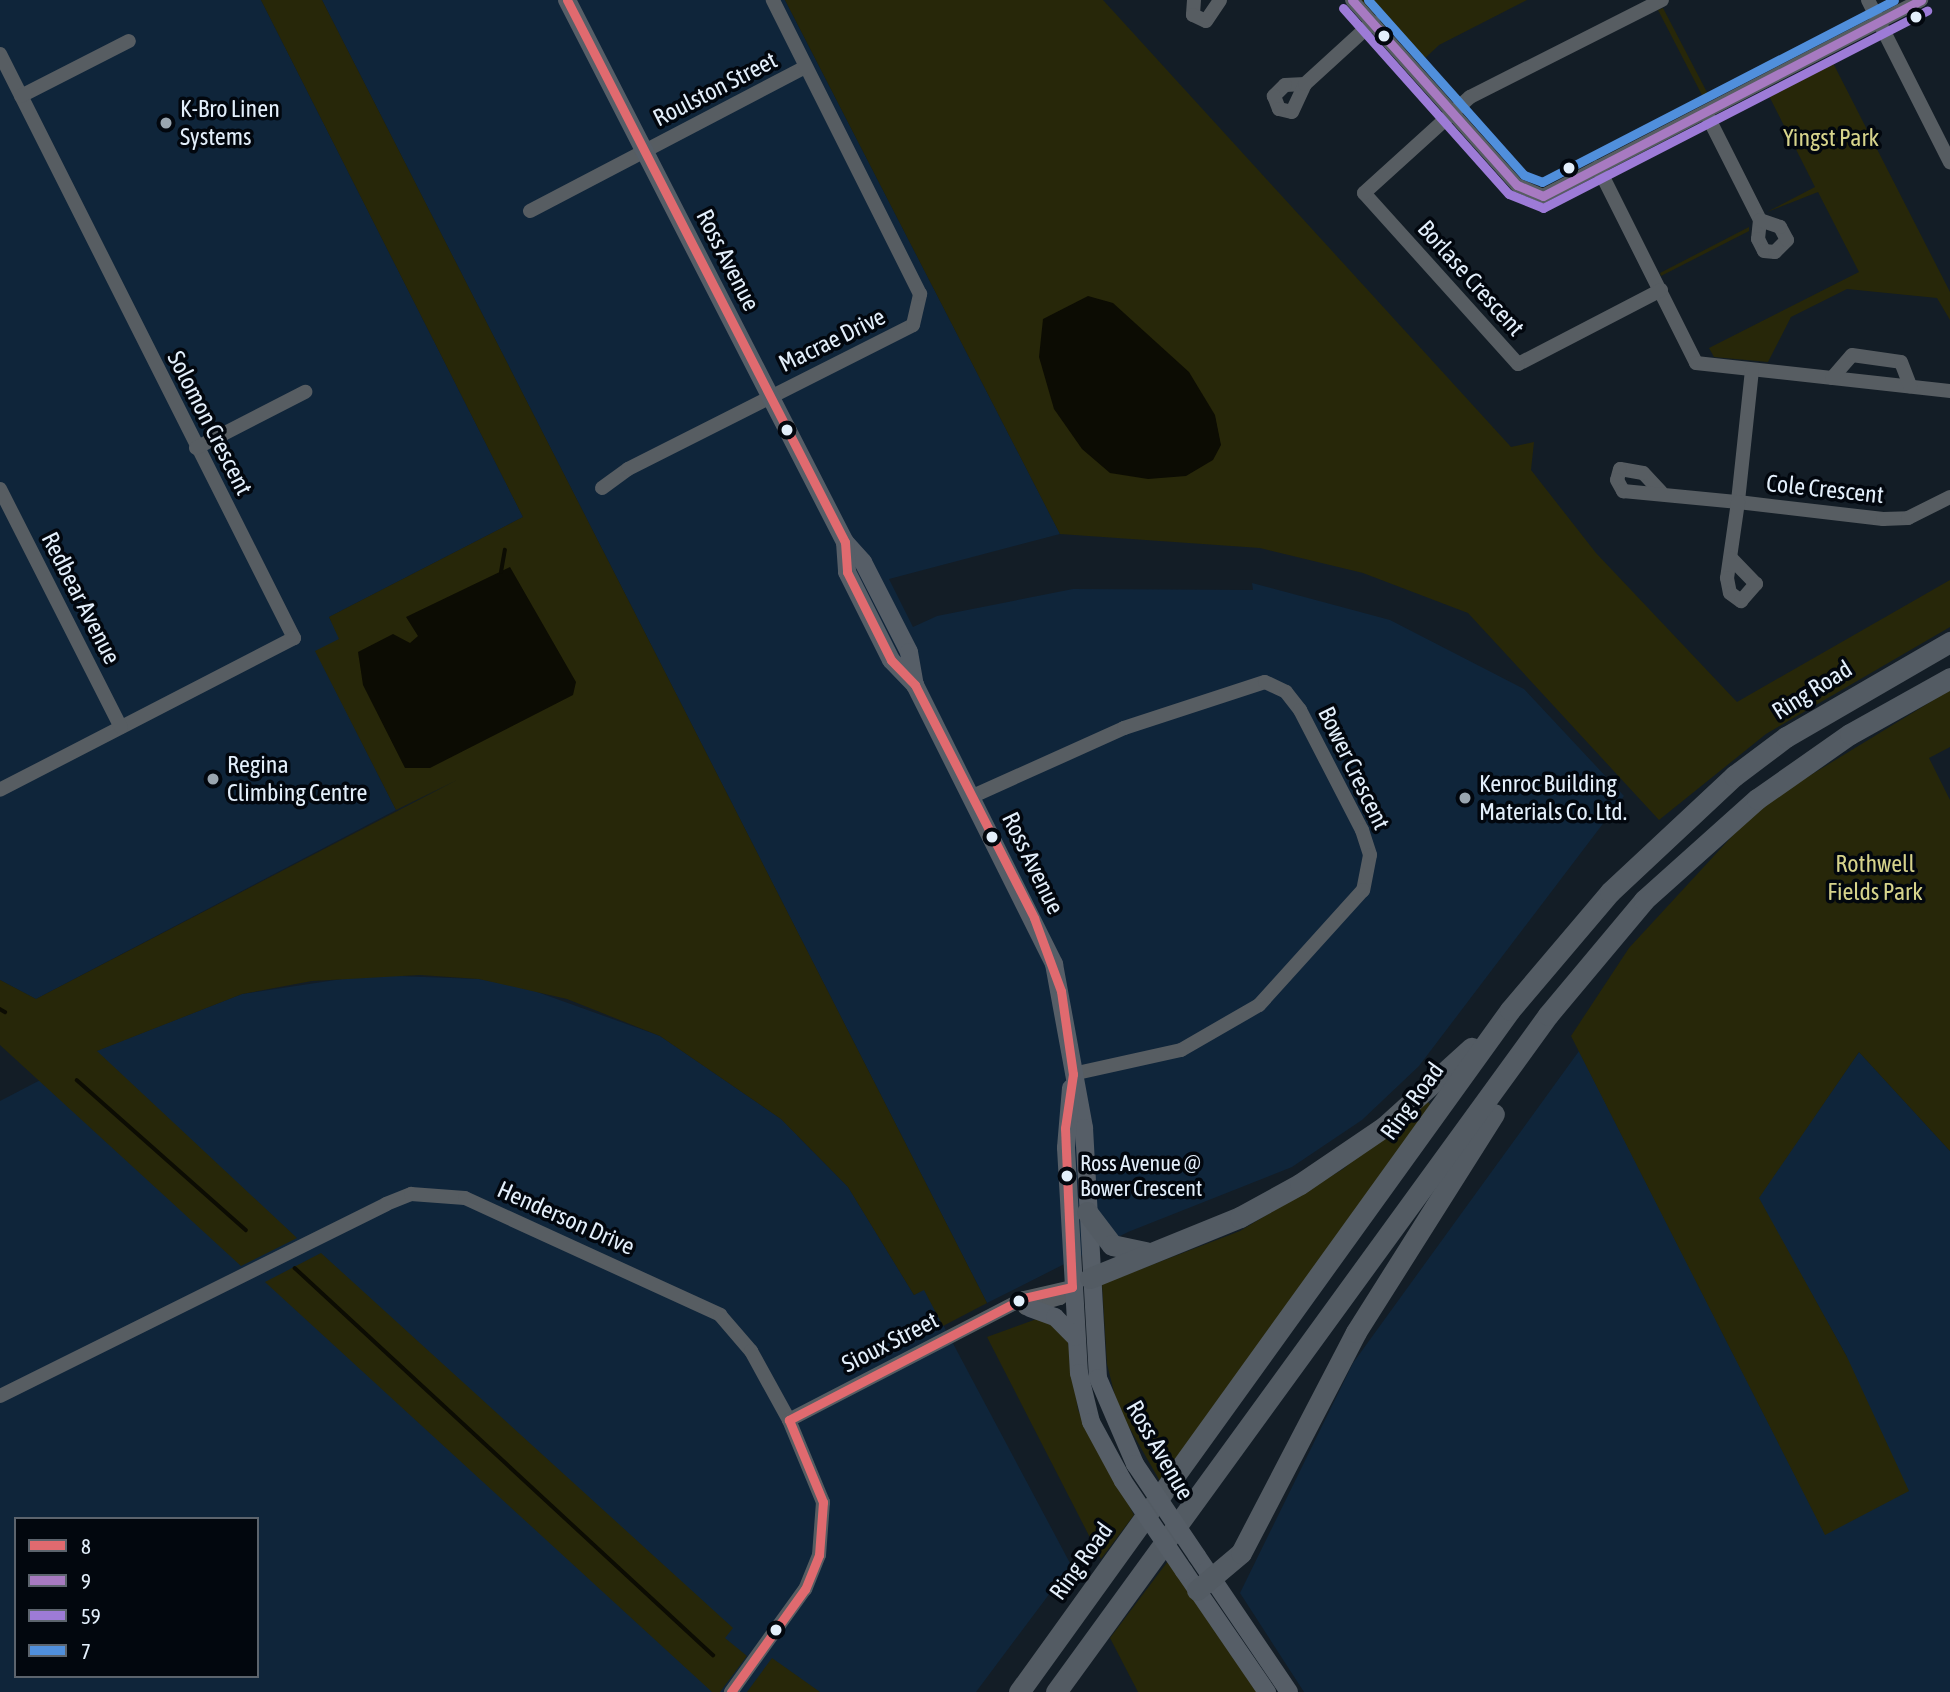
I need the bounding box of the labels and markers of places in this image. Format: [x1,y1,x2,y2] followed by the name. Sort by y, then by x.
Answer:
[1909,10,1923,24] unlabelled marker
[1377,29,1391,43] unlabelled marker
[180,95,280,151] place label: K-Bro Linen Systems
[158,115,174,131] marker: K-Bro Linen Systems
[1562,161,1576,175] unlabelled marker
[780,423,794,437] unlabelled marker
[227,751,367,807] place label: Regina Climbing Centre
[1479,770,1627,826] place label: Kenroc Building Materials Co. Ltd.
[205,771,221,787] marker: Regina Climbing Centre
[1457,790,1473,806] marker: Kenroc Building Materials Co. Ltd.
[985,830,999,844] unlabelled marker
[1080,1150,1202,1202] place label: Ross Avenue @ Bower Crescent
[1060,1169,1074,1183] marker: Ross Avenue @ Bower Crescent
[1012,1294,1026,1308] unlabelled marker
[769,1623,783,1637] unlabelled marker

